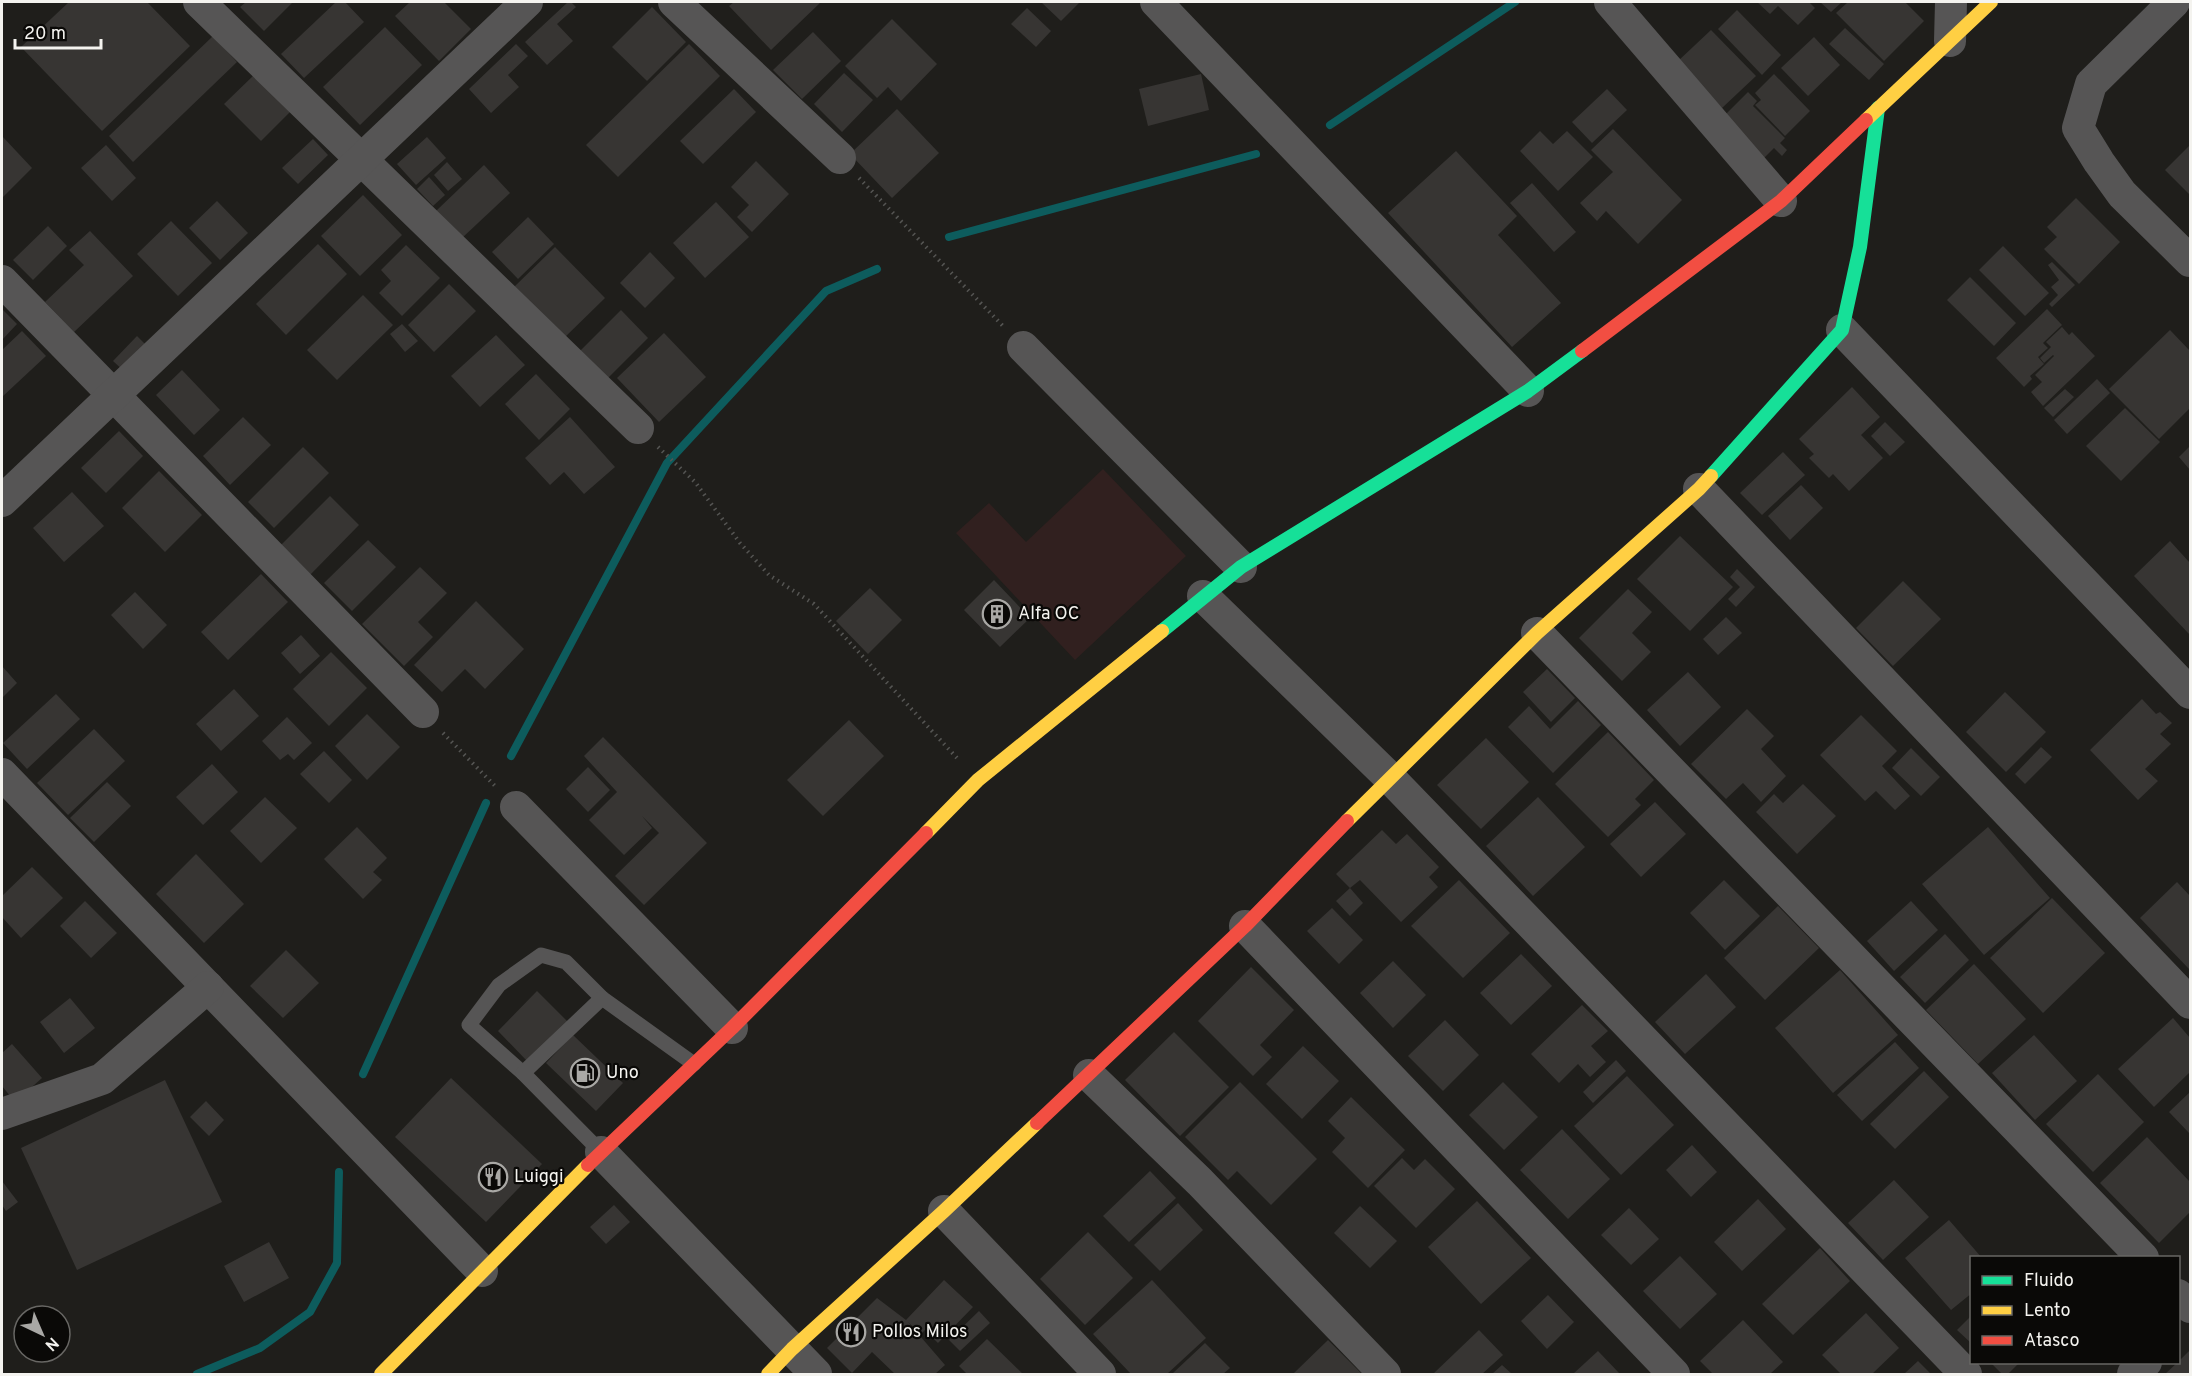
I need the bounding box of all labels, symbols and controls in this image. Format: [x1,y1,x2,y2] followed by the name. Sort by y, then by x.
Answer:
[15,12,100,50] scale bar
[24,23,66,46] text: 20 m
[981,598,1013,630] building icon: Alfa OC
[1018,603,1079,626] place label: Alfa OC
[569,1057,601,1089] fuel station icon: Uno
[606,1062,639,1085] place label: Uno
[477,1161,509,1193] restaurant icon: Luiggi
[514,1166,564,1189] place label: Luiggi
[1970,1256,2180,1364] legend
[2024,1270,2074,1293] text: Fluido
[2024,1300,2070,1323] text: Lento
[12,1304,72,1364] north arrow
[835,1316,867,1348] restaurant icon: Pollos Milos
[872,1321,967,1344] place label: Pollos Milos
[2024,1330,2080,1353] text: Atasco
[40,1332,62,1355] text: N

